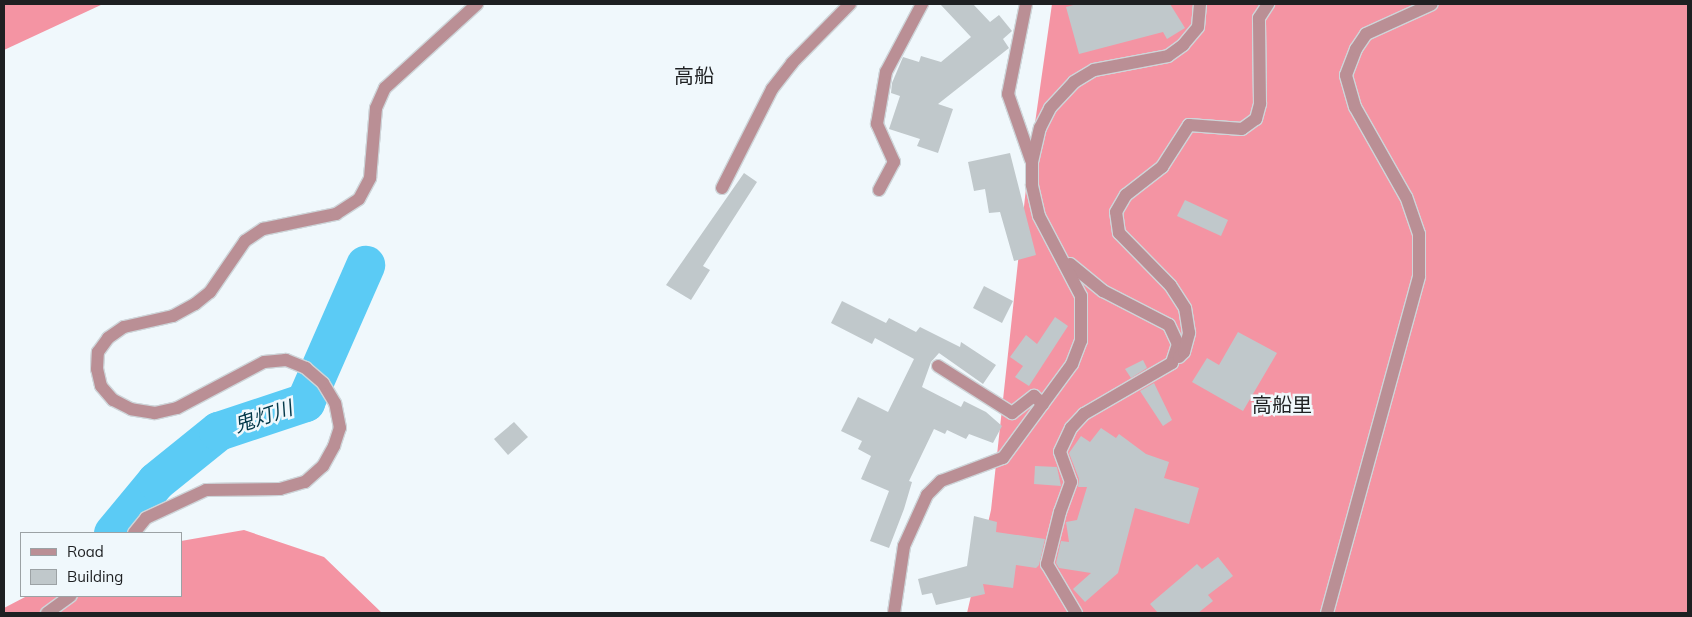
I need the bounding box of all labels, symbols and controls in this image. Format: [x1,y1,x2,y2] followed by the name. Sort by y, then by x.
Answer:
[674,63,714,87] district label: 高船
[1252,392,1312,416] district label: 高船里
[231,395,295,437] water label: 鬼灯川
[20,532,182,597] legend
[67,542,104,561] text: Road
[67,567,123,586] text: Building

